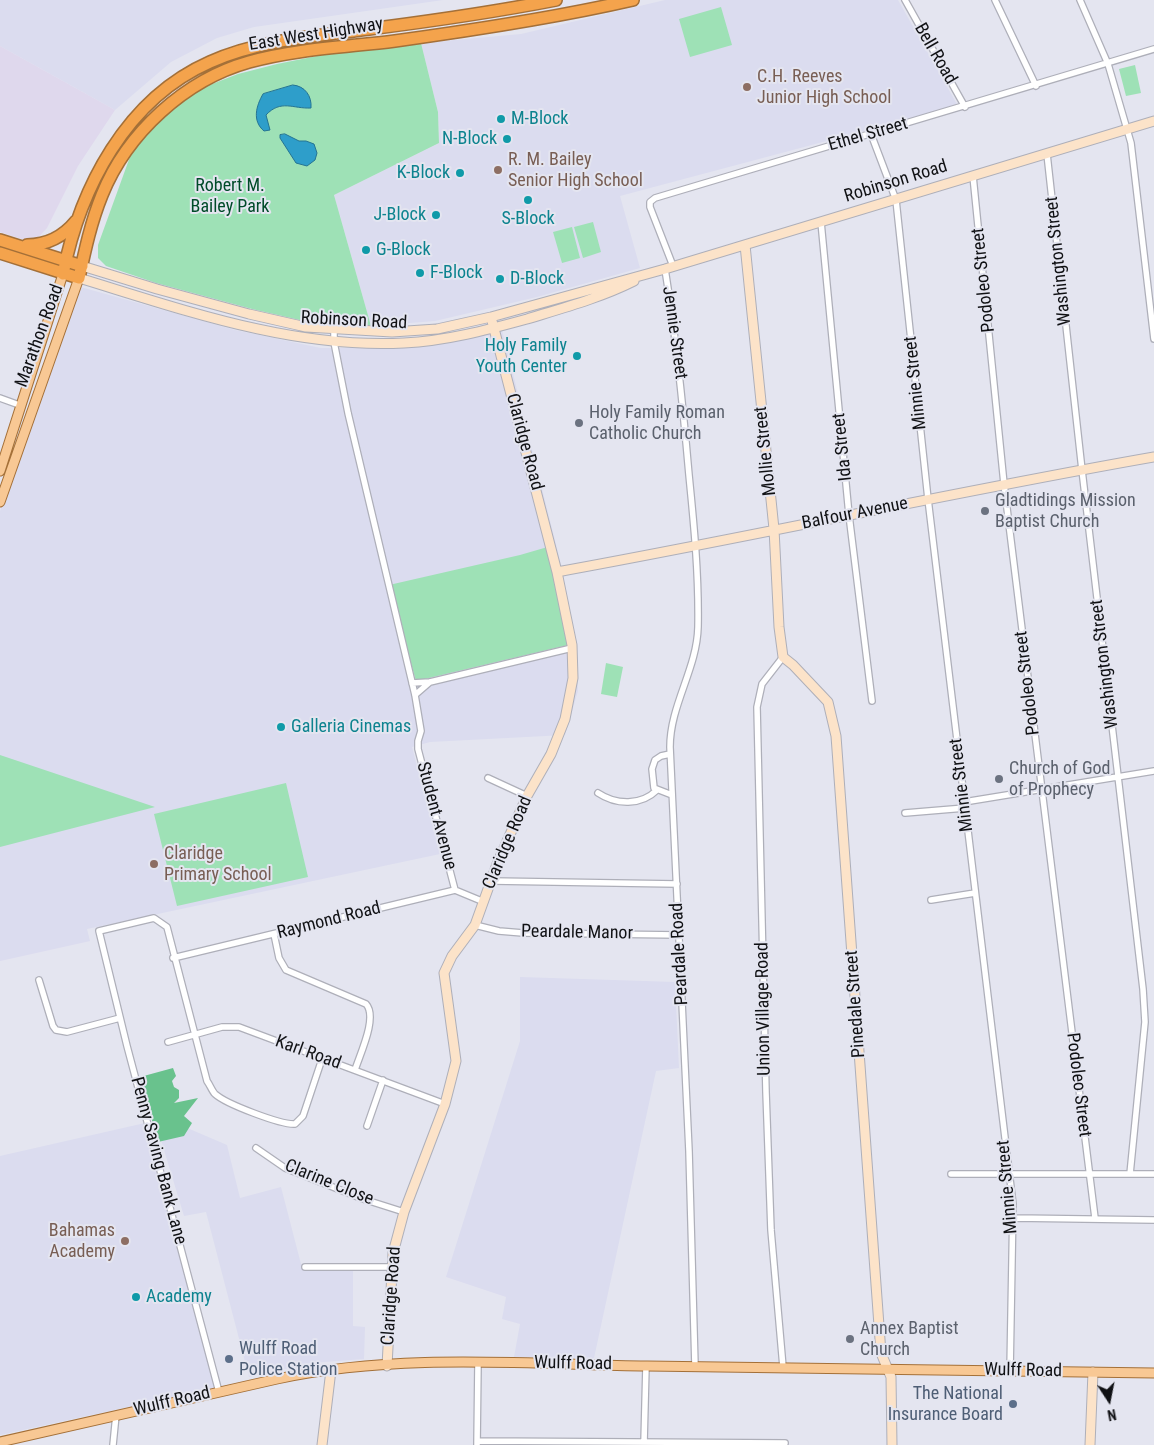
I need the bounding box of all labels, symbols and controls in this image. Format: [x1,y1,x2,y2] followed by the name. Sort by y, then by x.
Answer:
[247,14,385,56] street label: East West Highway
[909,20,961,88] street label: Bell Road
[757,66,891,108] place label: C.H. Reeves Junior High School
[741,81,753,93] marker: C.H. Reeves Junior High School
[511,108,568,130] place label: M-Block
[495,113,507,125] marker: M-Block
[826,113,910,157] street label: Ethel Street
[442,128,497,150] place label: N-Block
[501,133,513,145] marker: N-Block
[508,149,643,192] place label: R. M. Bailey Senior High School
[842,156,950,208] street label: Robinson Road
[397,162,450,184] place label: K-Block
[492,164,504,176] marker: R. M. Bailey Senior High School
[454,167,466,179] marker: K-Block
[191,175,269,218] park label: Robert M. Bailey Park
[522,194,534,206] marker: S-Block
[1041,195,1077,327] street label: Washington Street
[373,204,426,226] place label: J-Block
[501,208,555,230] place label: S-Block
[430,209,442,221] marker: J-Block
[968,227,1000,333] street label: Podoleo Street
[376,239,431,261] place label: G-Block
[360,244,372,256] marker: G-Block
[430,262,483,284] place label: F-Block
[414,267,426,279] marker: F-Block
[510,268,564,290] place label: D-Block
[494,273,506,285] marker: D-Block
[11,282,69,390] street label: Marathon Road
[657,285,691,381] street label: Jennie Street
[300,307,408,335] street label: Robinson Road
[476,335,567,378] place label: Holy Family Youth Center
[900,335,932,431] street label: Minnie Street
[571,350,583,362] marker: Holy Family Youth Center
[501,391,547,493] street label: Claridge Road
[589,402,725,444] place label: Holy Family Roman Catholic Church
[751,405,781,497] street label: Mollie Street
[829,412,857,482] street label: Ida Street
[573,417,585,429] marker: Holy Family Roman Catholic Church
[995,490,1136,532] place label: Gladtidings Mission Baptist Church
[800,493,910,535] street label: Balfour Avenue
[979,505,991,517] marker: Gladtidings Mission Baptist Church
[1086,598,1124,730] street label: Washington Street
[1011,630,1045,736] street label: Podoleo Street
[291,716,411,738] place label: Galleria Cinemas
[275,721,287,733] marker: Galleria Cinemas
[946,737,978,833] street label: Minnie Street
[1009,758,1111,801] place label: Church of God of Prophecy
[411,760,461,872] street label: Student Avenue
[993,773,1005,785] marker: Church of God of Prophecy
[479,793,537,893] street label: Claridge Road
[164,843,272,886] place label: Claridge Primary School
[148,858,160,870] marker: Claridge Primary School
[275,898,383,944] street label: Raymond Road
[667,902,693,1006] street label: Peardale Road
[521,921,633,945] street label: Peardale Manor
[752,942,776,1076] street label: Union Village Road
[841,950,871,1058] street label: Pinedale Street
[272,1031,344,1075] street label: Karl Road
[1061,1032,1095,1138] street label: Podoleo Street
[125,1075,191,1247] street label: Penny Saving Bank Lane
[993,1139,1023,1235] street label: Minnie Street
[281,1155,377,1211] street label: Clarine Close
[49,1220,115,1262] place label: Bahamas Academy
[119,1235,131,1247] marker: Bahamas Academy
[378,1246,406,1346] street label: Claridge Road
[146,1286,212,1308] place label: Academy
[130,1291,142,1303] marker: Academy
[860,1318,959,1360] place label: Annex Baptist Church
[844,1333,856,1345] marker: Annex Baptist Church
[239,1338,338,1380] place label: Wulff Road Police Station
[223,1353,235,1365] marker: Wulff Road Police Station
[534,1353,612,1375] street label: Wulff Road
[984,1360,1062,1382] street label: Wulff Road
[1084,1375,1134,1425] north arrow
[132,1383,212,1421] street label: Wulff Road
[888,1383,1003,1426] place label: The National Insurance Board
[1007,1398,1019,1410] marker: The National Insurance Board
[1106,1406,1118,1423] text: N

